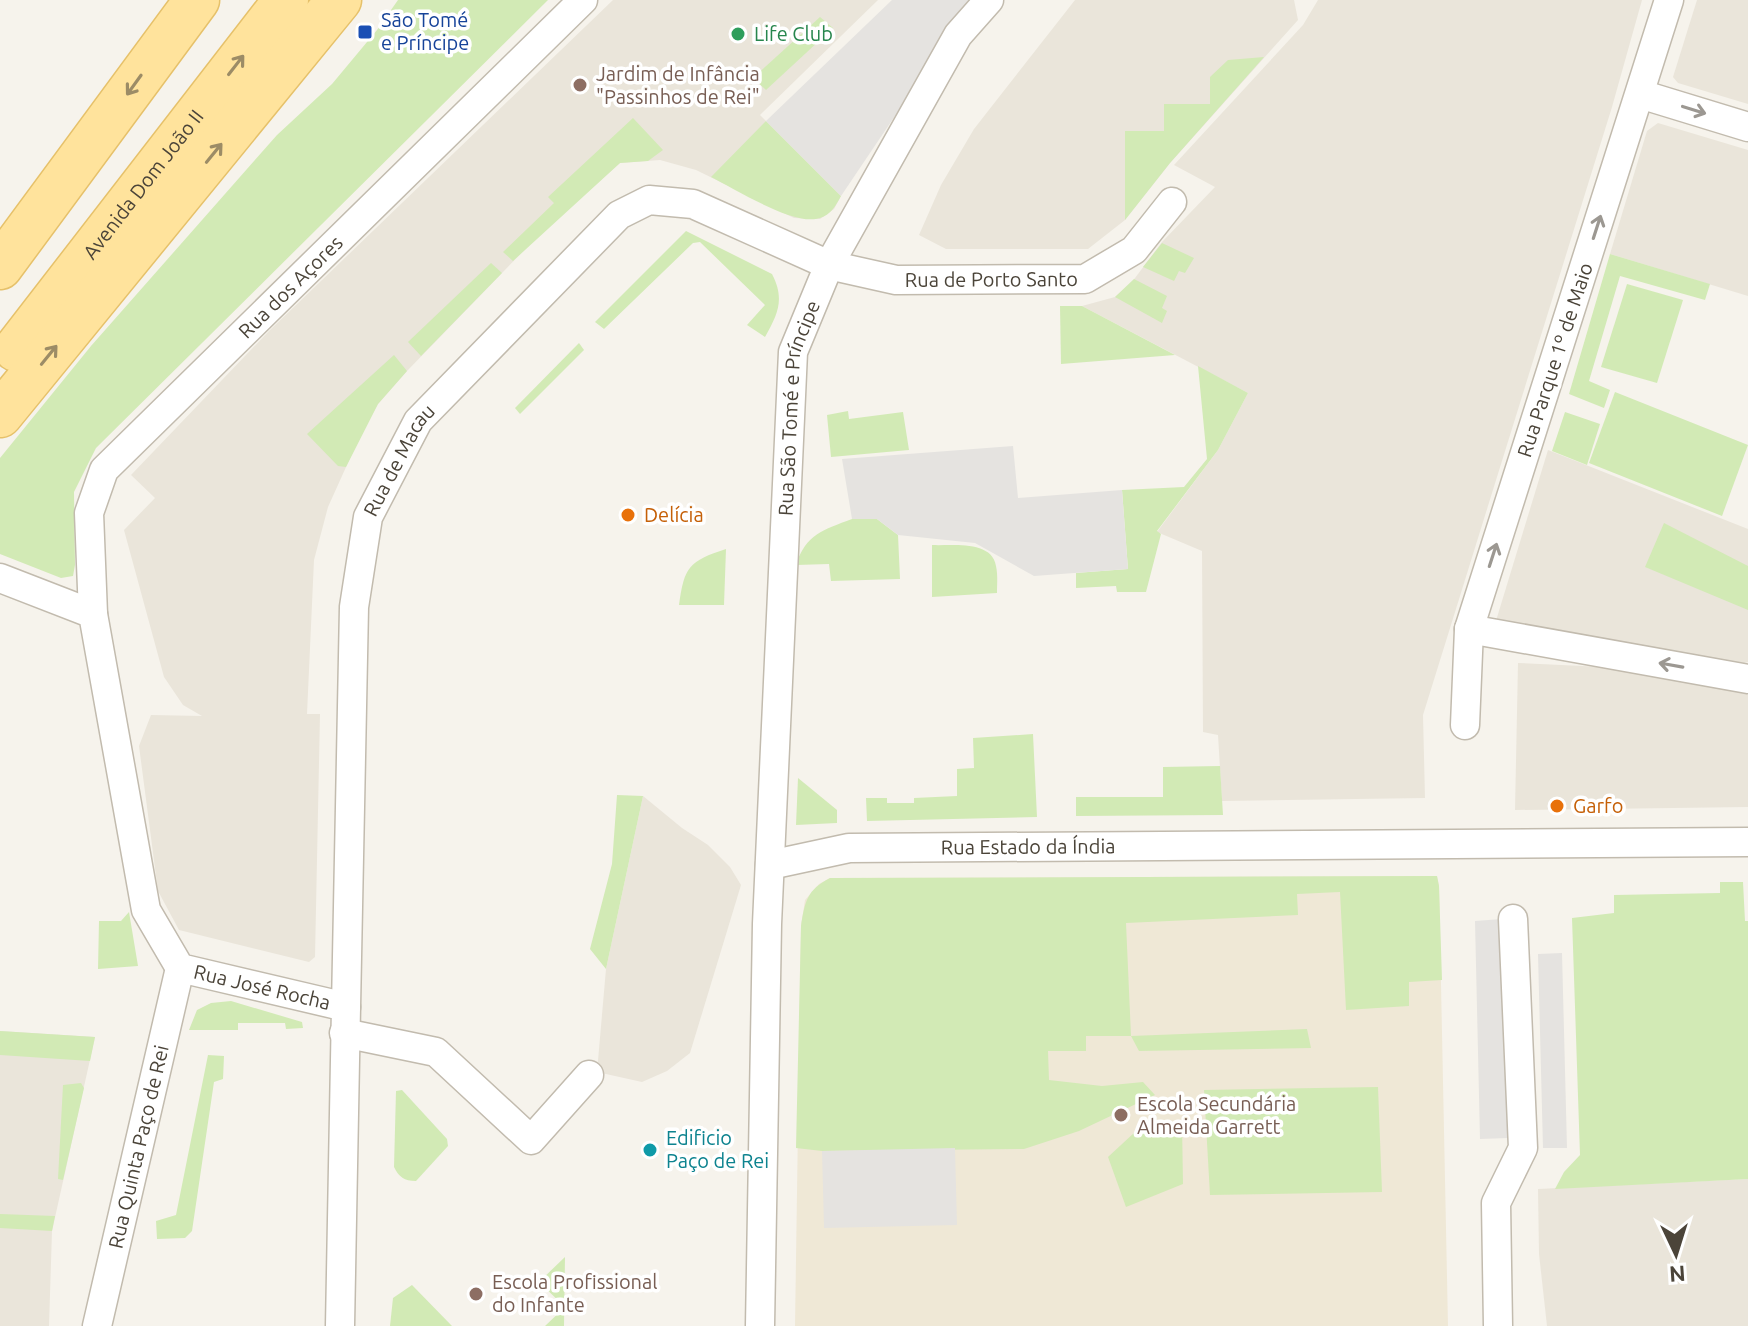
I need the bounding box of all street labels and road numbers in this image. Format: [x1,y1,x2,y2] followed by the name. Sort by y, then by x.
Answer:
[78,105,208,263] street label: Avenida Dom João II
[233,231,347,343] street label: Rua dos Açores
[1512,260,1597,460] street label: Rua Parque 1º de Maio
[905,267,1078,291] street label: Rua de Porto Santo
[774,297,824,517] street label: Rua São Tomé e Príncipe
[358,399,439,520] street label: Rua de Macau
[941,834,1116,858] street label: Rua Estado da Índia
[192,960,333,1014] street label: Rua José Rocha
[103,1043,173,1251] street label: Rua Quinta Paço de Rei

